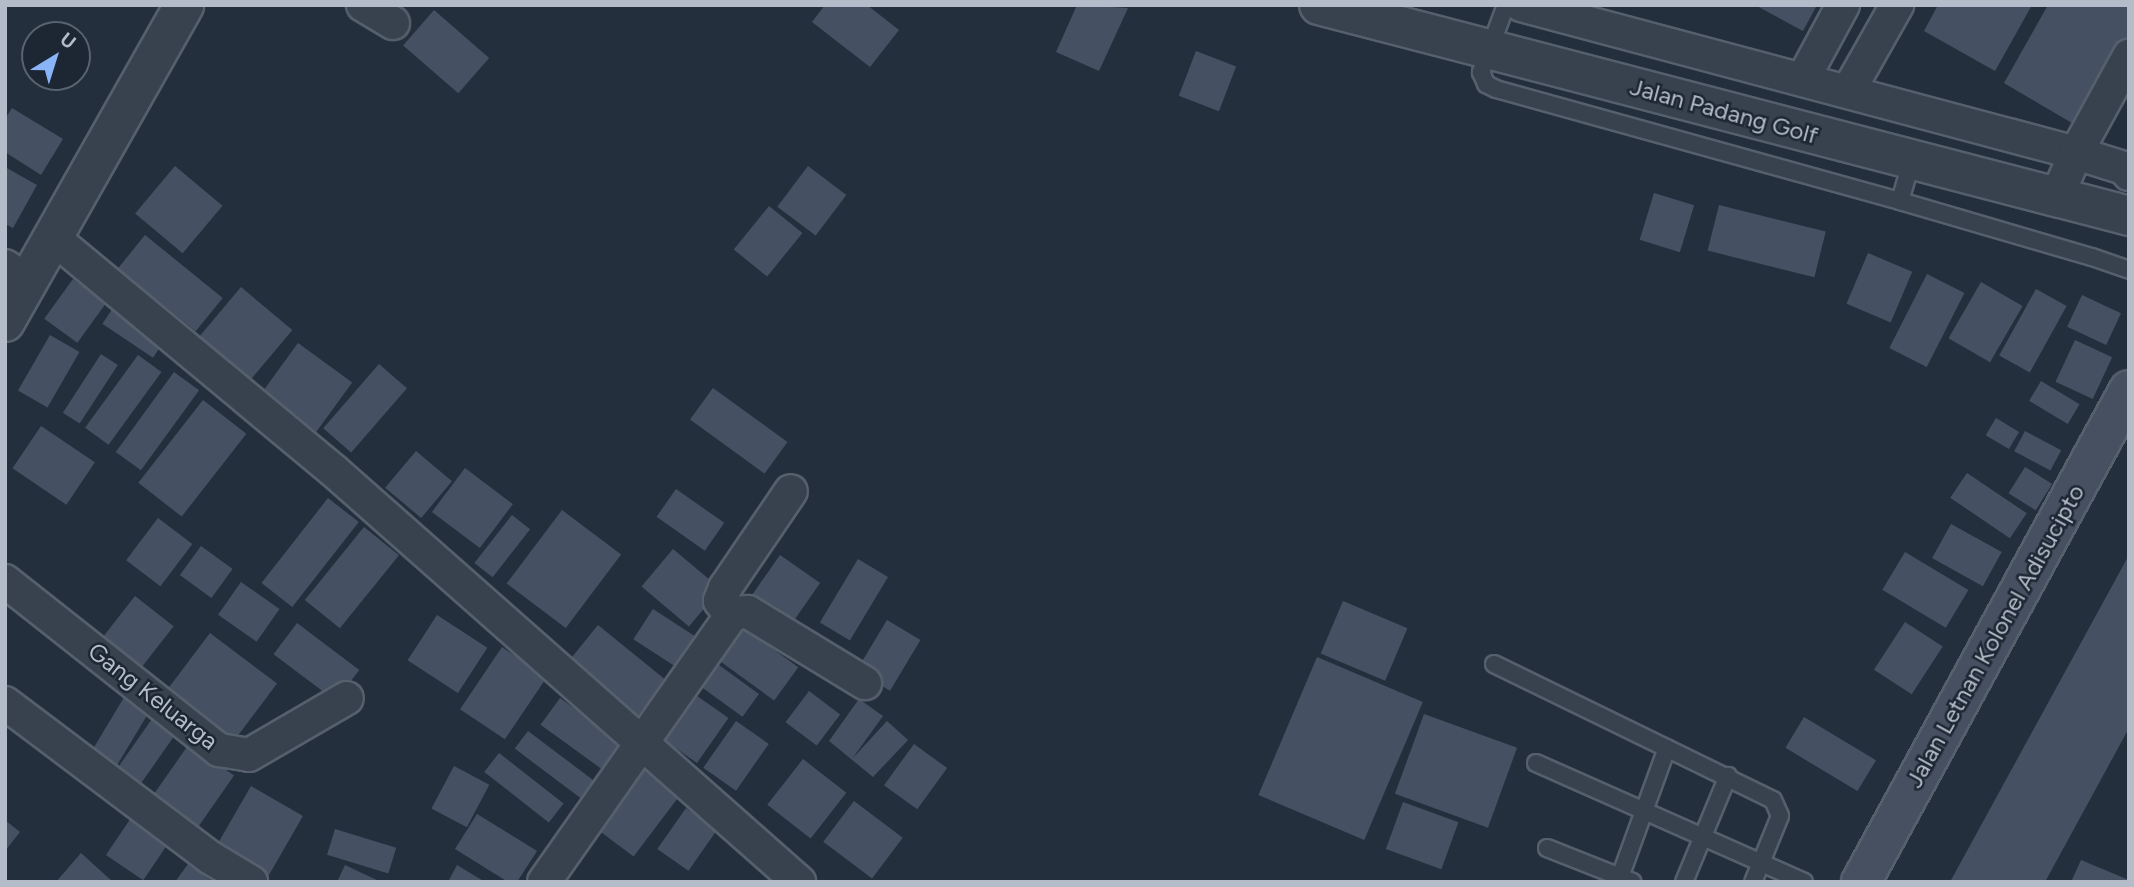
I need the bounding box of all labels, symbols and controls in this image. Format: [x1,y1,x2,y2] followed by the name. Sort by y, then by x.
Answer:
[21,21,91,91] north arrow
[56,27,80,54] text: U
[1627,72,1821,150] street label: Jalan Padang Golf
[1899,479,2091,793] street label: Jalan Letnan Kolonel Adisucipto
[82,636,224,756] street label: Gang Keluarga

